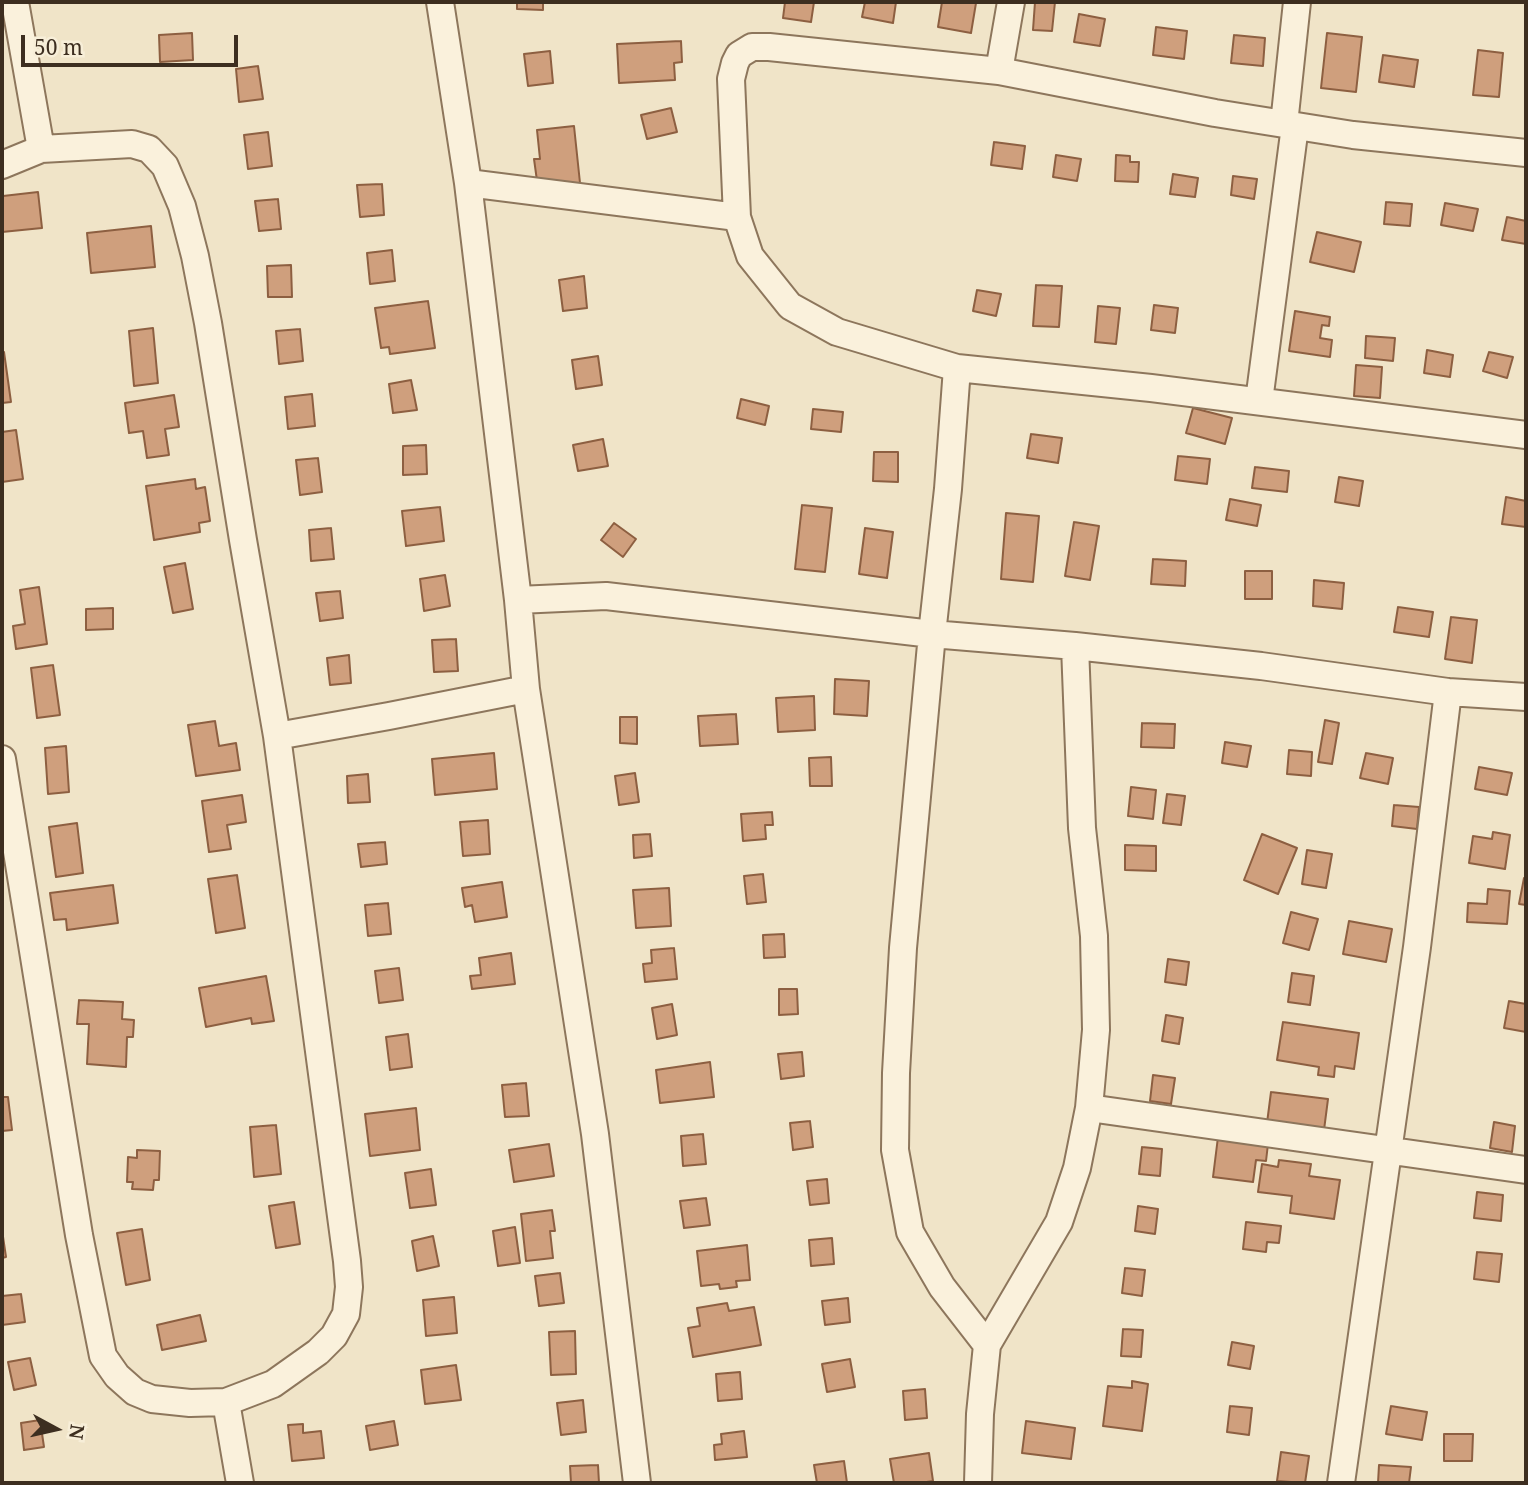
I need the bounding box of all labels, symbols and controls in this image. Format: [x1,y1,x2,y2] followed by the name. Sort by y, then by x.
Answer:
[24,21,242,65] scale bar
[34,33,83,61] text: 50 m
[21,1394,91,1464] north arrow
[63,1423,91,1441] text: N

